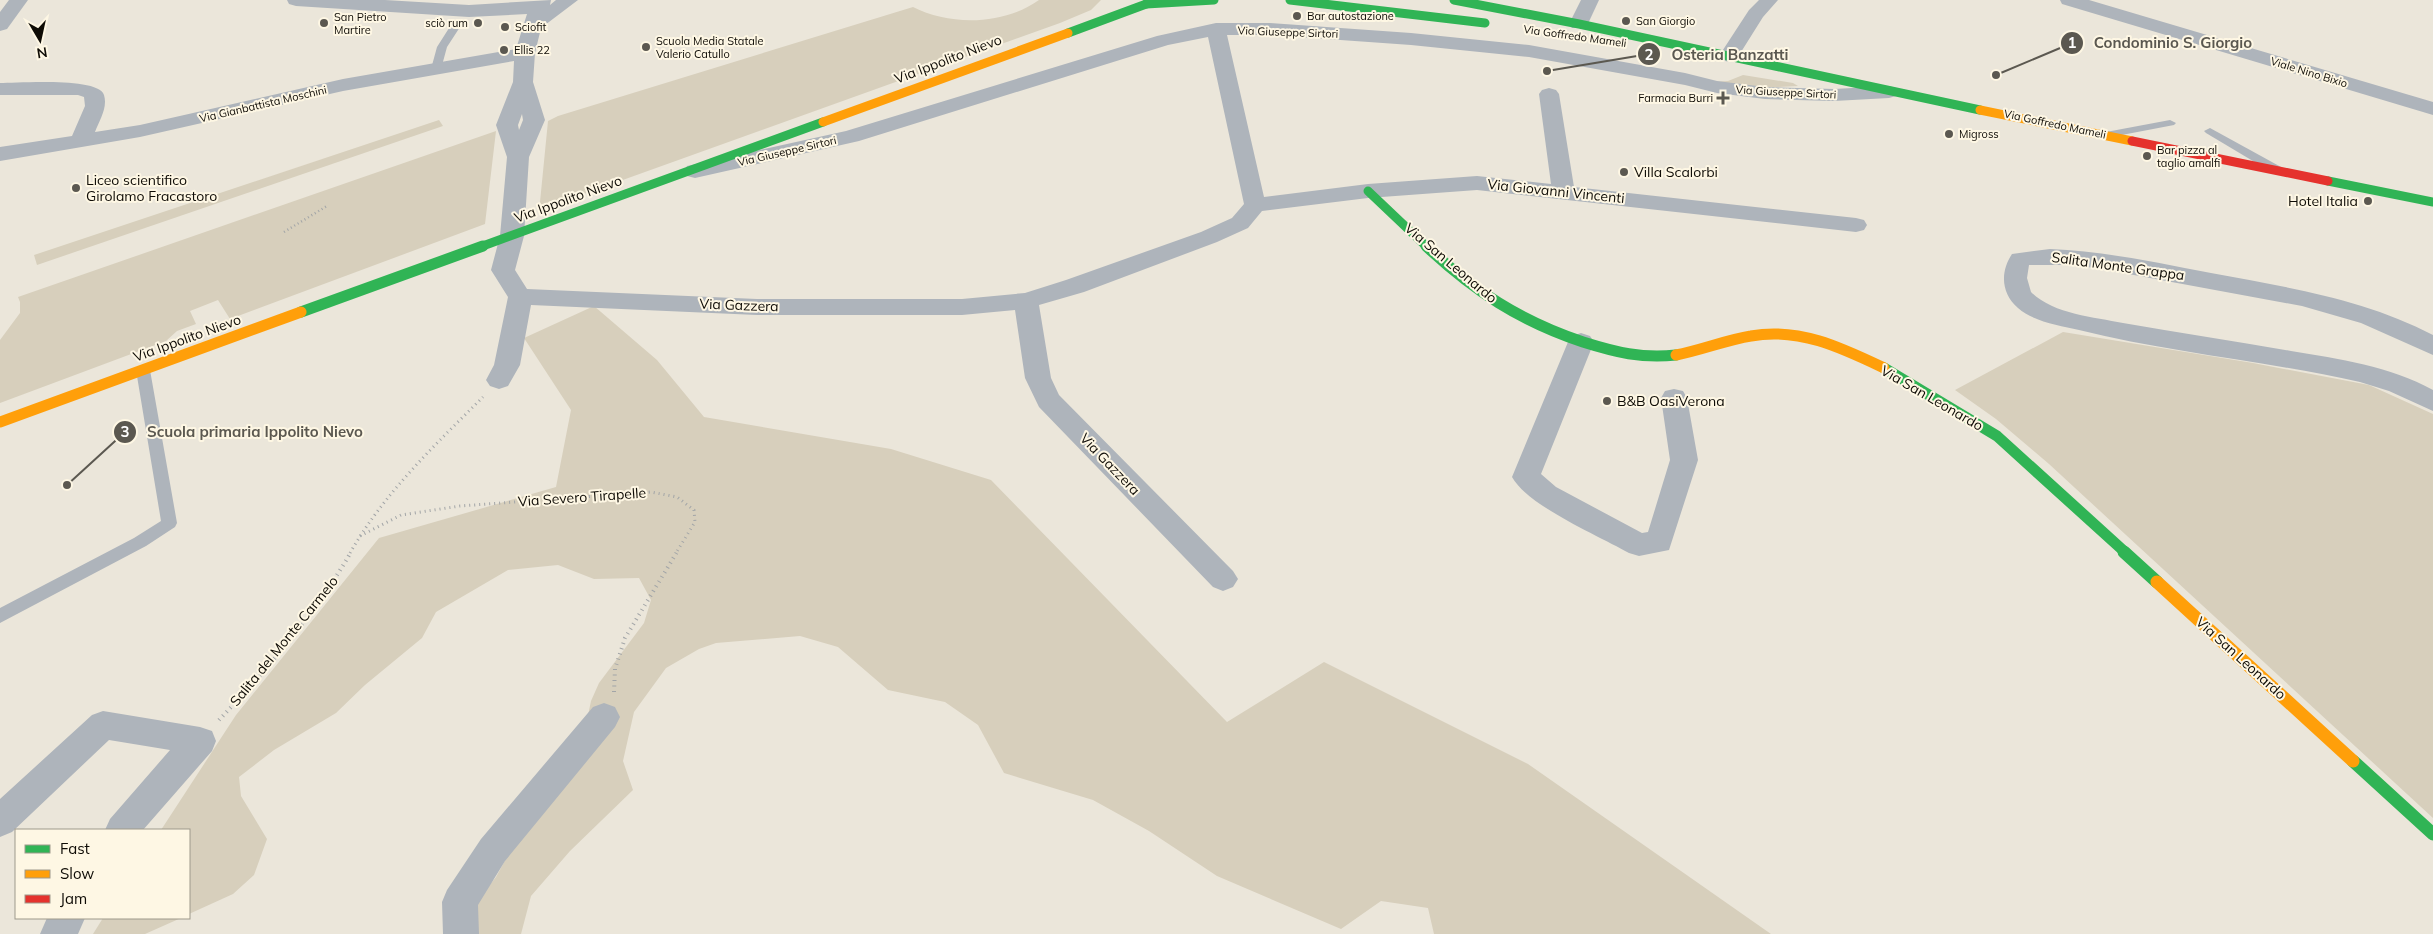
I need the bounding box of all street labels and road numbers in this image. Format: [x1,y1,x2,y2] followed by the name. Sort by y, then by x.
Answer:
[1523,22,1627,50] street label: Via Goffredo Mameli
[1237,23,1339,41] street label: Via Giuseppe Sirtori
[892,30,1004,88] street label: Via Ippolito Nievo
[2269,54,2349,90] street label: Viale Nino Bixio
[1735,82,1837,102] street label: Via Giuseppe Sirtori
[198,83,328,125] street label: Via Gianbattista Moschini
[2003,106,2107,142] street label: Via Goffredo Mameli
[736,133,838,169] street label: Via Giuseppe Sirtori
[512,171,624,227] street label: Via Ippolito Nievo
[1487,175,1625,207] street label: Via Giovanni Vincenti
[1401,219,1501,307] street label: Via San Leonardo
[2050,248,2186,284] street label: Salita Monte Grappa
[699,295,779,315] street label: Via Gazzera
[131,310,243,366] street label: Via Ippolito Nievo
[1878,361,1986,435] street label: Via San Leonardo
[1076,429,1144,499] street label: Via Gazzera
[517,484,647,510] street label: Via Severo Tirapelle
[226,572,342,710] street label: Salita del Monte Carmelo
[2192,613,2290,703] street label: Via San Leonardo

